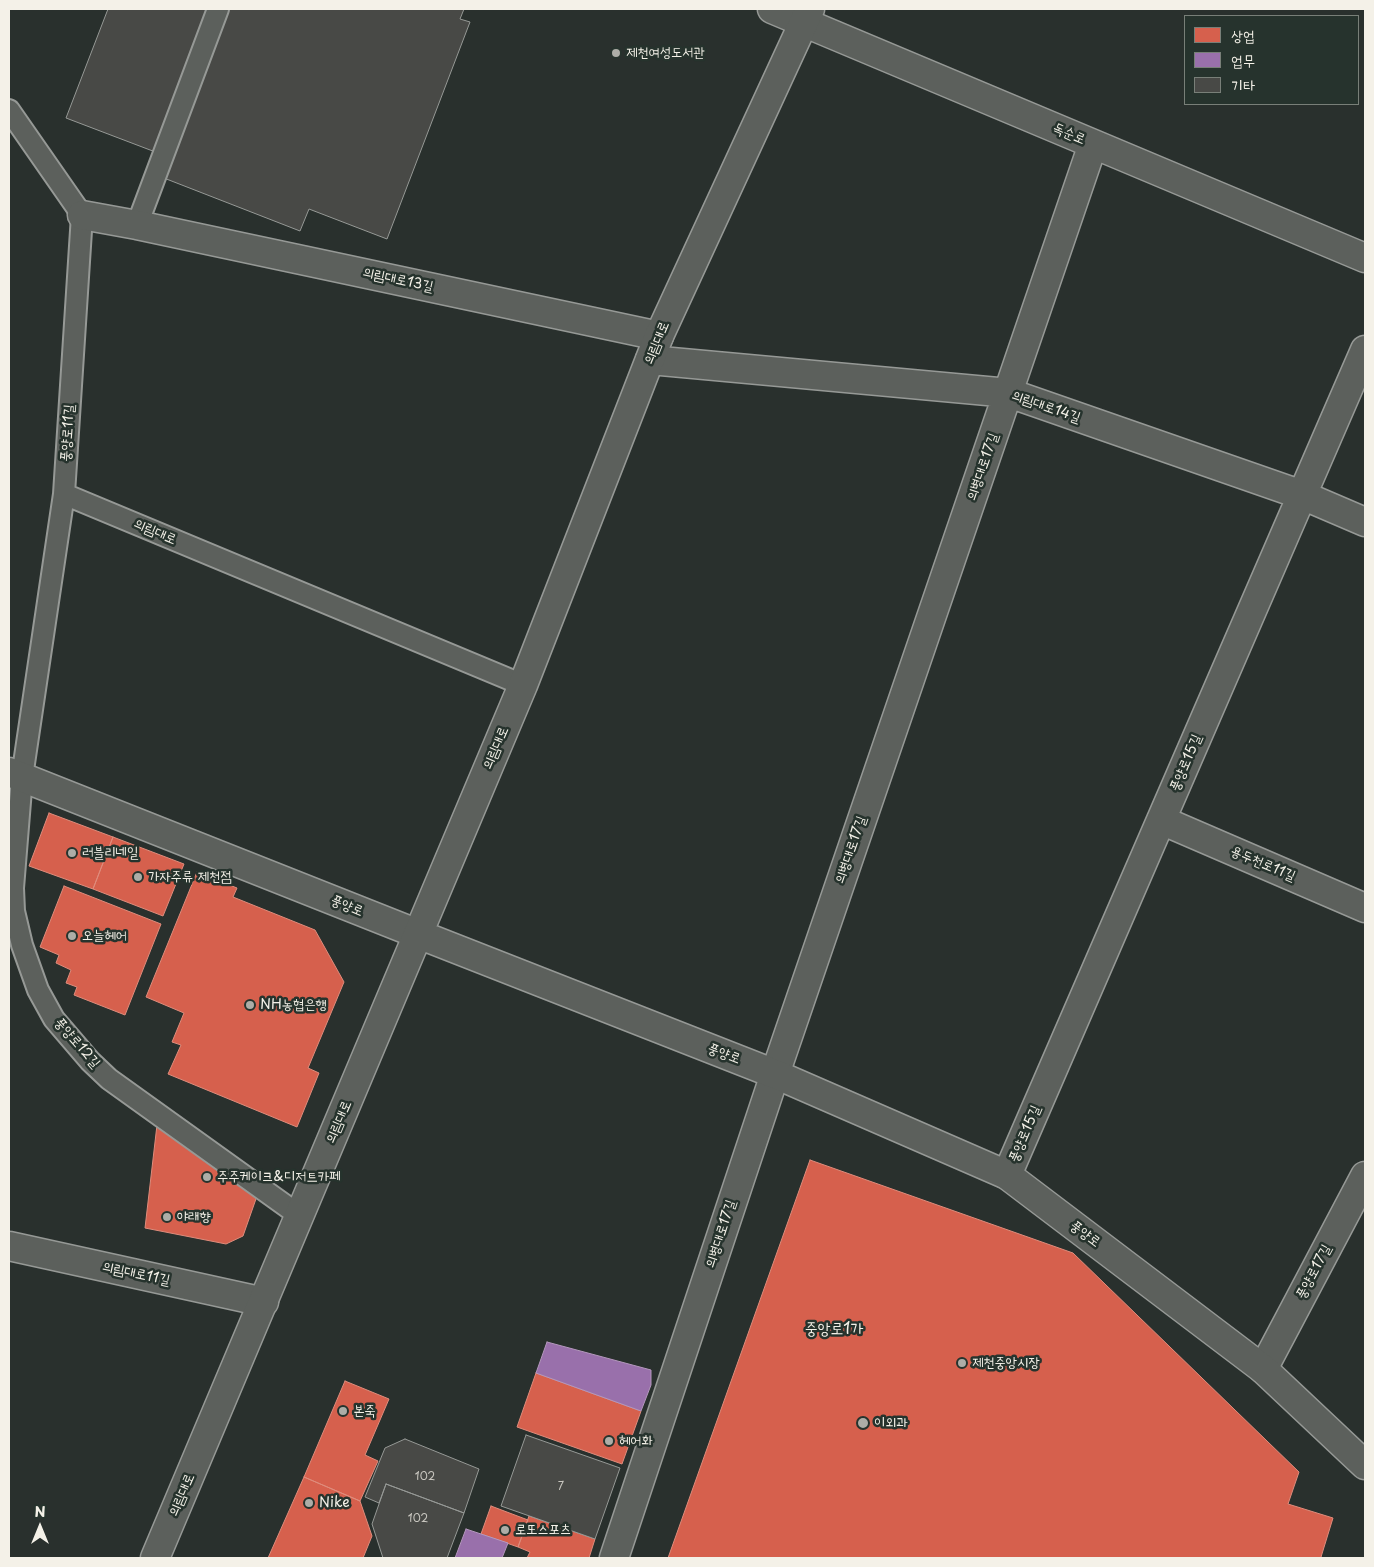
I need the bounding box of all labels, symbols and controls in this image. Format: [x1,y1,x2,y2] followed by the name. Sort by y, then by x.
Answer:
[1184,15,1359,105] legend
[1231,23,1255,46] text: 상업
[626,45,705,61] place label: 제천여성도서관
[610,47,622,59] marker: 제천여성도서관
[1231,48,1255,71] text: 업무
[1231,73,1255,96] text: 기타
[1050,120,1088,148] street label: 독순로
[361,264,435,296] street label: 의림대로13길
[641,319,673,367] street label: 의림대로
[1009,387,1083,427] street label: 의림대로14길
[58,404,78,462] street label: 풍양로11길
[964,431,1002,503] street label: 의병대로17길
[131,515,179,549] street label: 의림대로
[479,724,513,772] street label: 의림대로
[1166,732,1206,794] street label: 풍양로15길
[832,814,870,886] street label: 의병대로17길
[1228,843,1298,885] street label: 용두천로11길
[82,845,138,861] place label: 러블리네일
[66,847,78,859] marker: 러블리네일
[148,869,231,885] place label: 가자주류 제천점
[132,871,144,883] marker: 가자주류 제천점
[328,892,366,920] street label: 풍양로
[82,928,127,944] place label: 오늘헤어
[66,930,78,942] marker: 오늘헤어
[260,997,327,1013] place label: NH농협은행
[244,999,256,1011] marker: NH농협은행
[51,1014,103,1072] street label: 풍양로12길
[705,1040,743,1068] street label: 풍양로
[322,1098,356,1146] street label: 의림대로
[1005,1103,1045,1165] street label: 풍양로15길
[217,1169,340,1185] place label: 주주케이크&디저트카페
[201,1171,213,1183] marker: 주주케이크&디저트카페
[702,1198,740,1270] street label: 의병대로17길
[177,1209,211,1225] place label: 야래향
[161,1211,173,1223] marker: 야래향
[1066,1217,1104,1251] street label: 풍양로
[1293,1242,1335,1302] street label: 풍양로17길
[101,1259,171,1289] street label: 의림대로11길
[805,1320,863,1340] district label: 중앙로1가
[972,1355,1040,1371] place label: 제천중앙시장
[956,1357,968,1369] marker: 제천중앙시장
[353,1403,376,1419] place label: 본죽
[337,1405,349,1417] marker: 본죽
[874,1415,908,1431] place label: 이외과
[856,1416,870,1430] marker: 이외과
[619,1433,653,1449] place label: 헤어화
[603,1435,615,1447] marker: 헤어화
[415,1470,435,1484] house number: 102
[165,1471,199,1519] street label: 의림대로
[558,1480,564,1494] house number: 7
[319,1495,350,1511] place label: Nike
[303,1497,315,1509] marker: Nike
[34,1501,46,1522] text: N
[15,1502,65,1552] north arrow
[408,1512,428,1526] house number: 102
[515,1522,571,1538] place label: 로또스포츠
[499,1524,511,1536] marker: 로또스포츠

